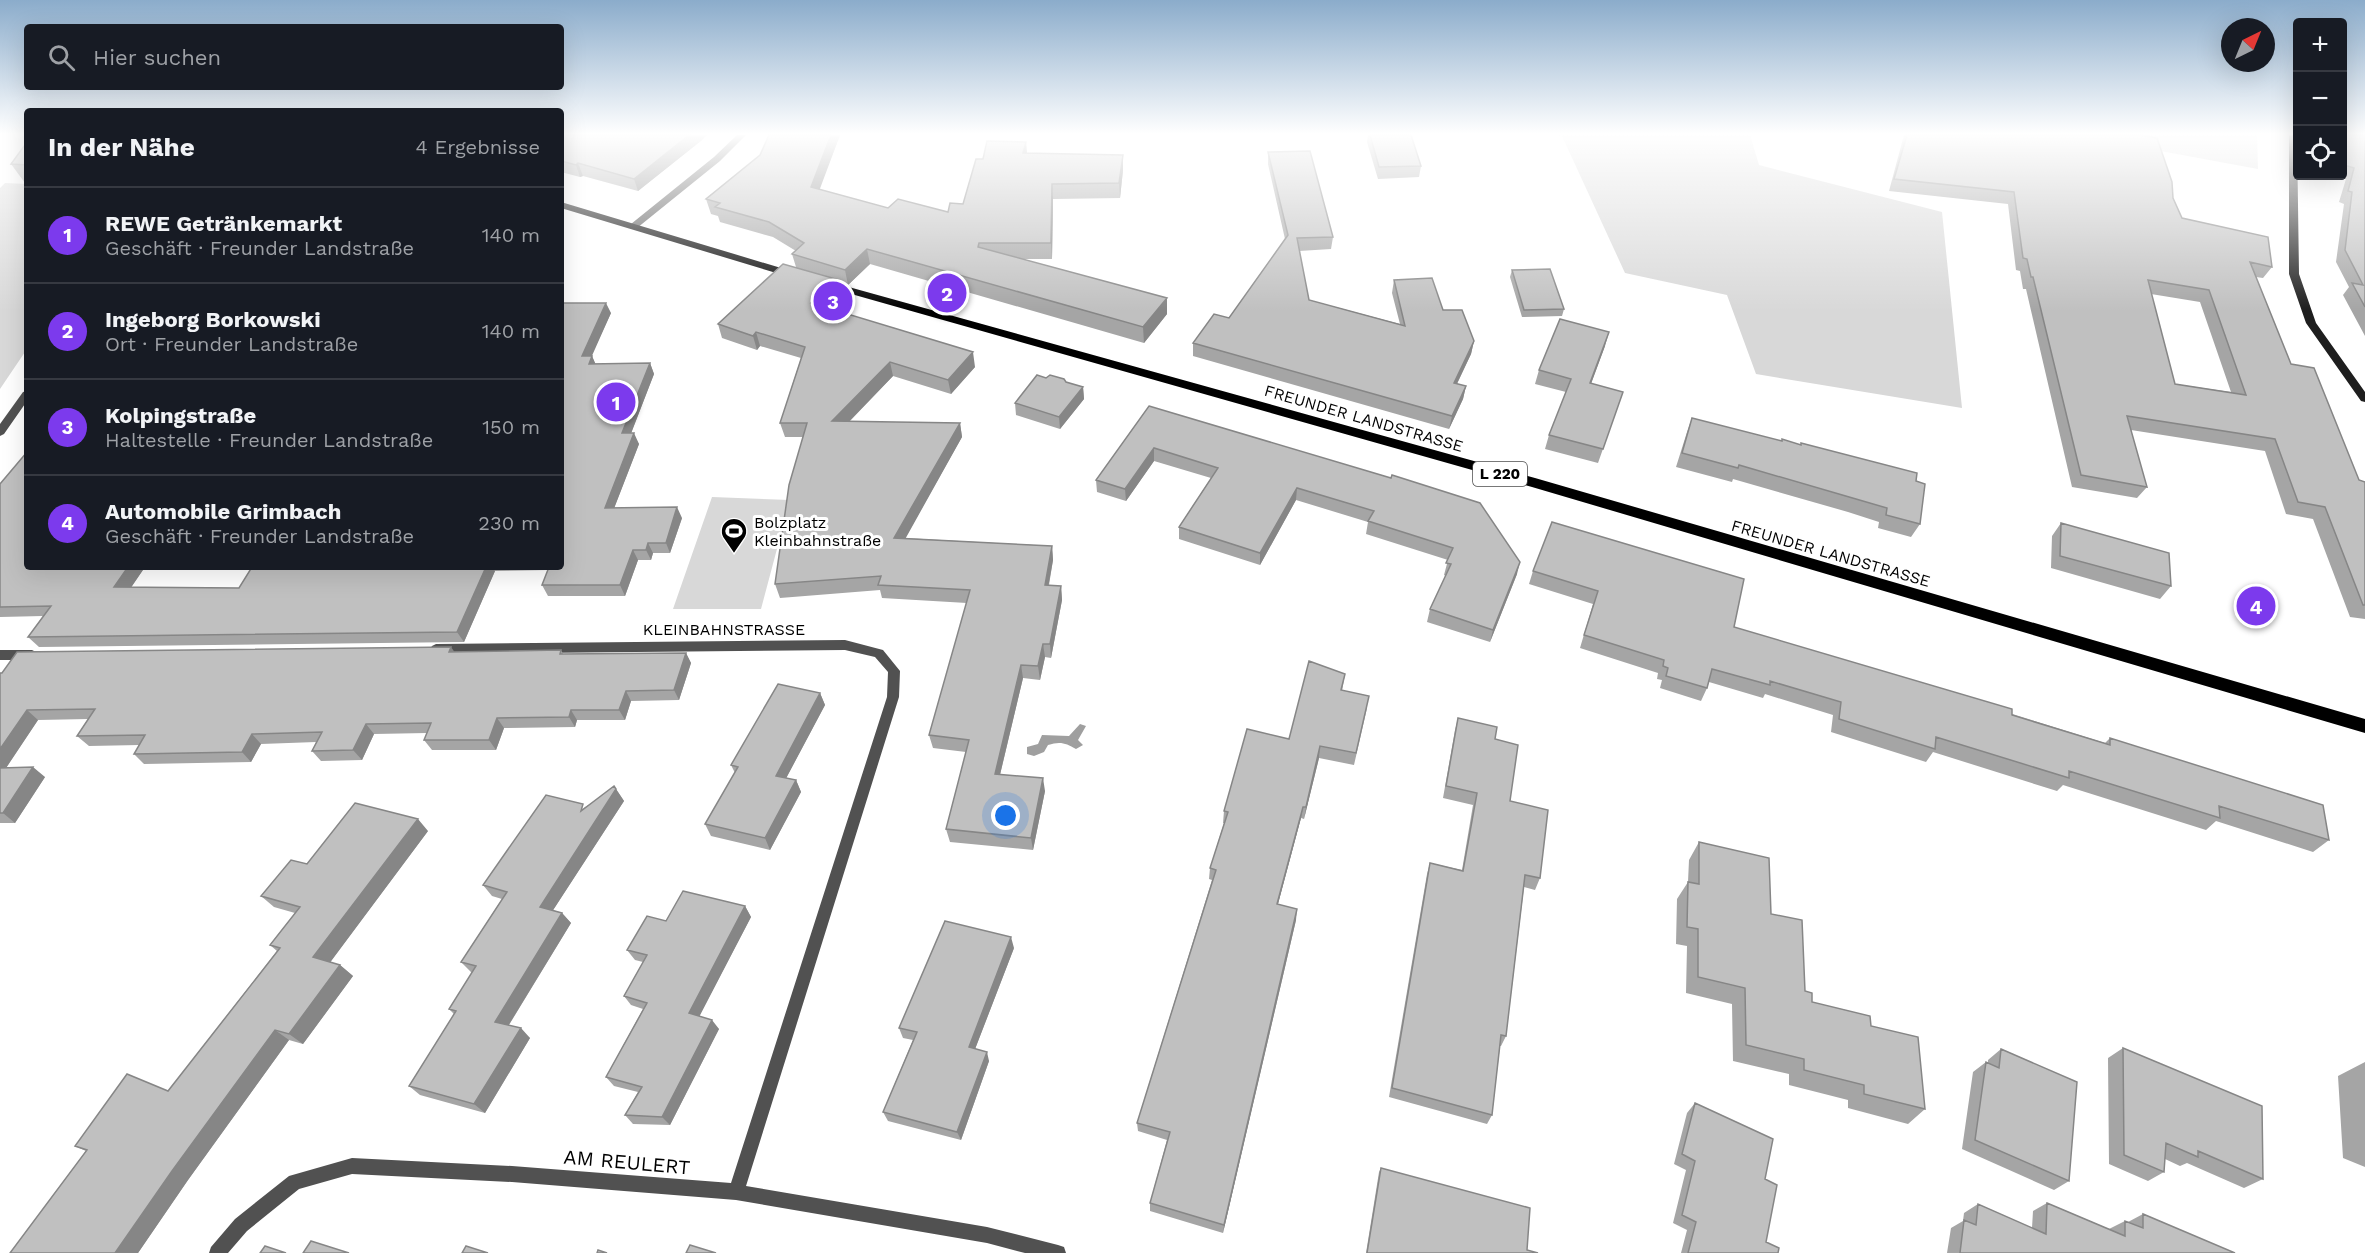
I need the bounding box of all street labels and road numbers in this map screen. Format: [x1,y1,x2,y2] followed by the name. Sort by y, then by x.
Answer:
[1262,381,1466,456] street label: FREUNDER LANDSTRASSE
[1473,462,1527,486] road number: L 220
[1729,516,1933,591] street label: FREUNDER LANDSTRASSE
[643,620,805,639] street label: KLEINBAHNSTRASSE
[563,1145,691,1179] street label: AM REULERT

